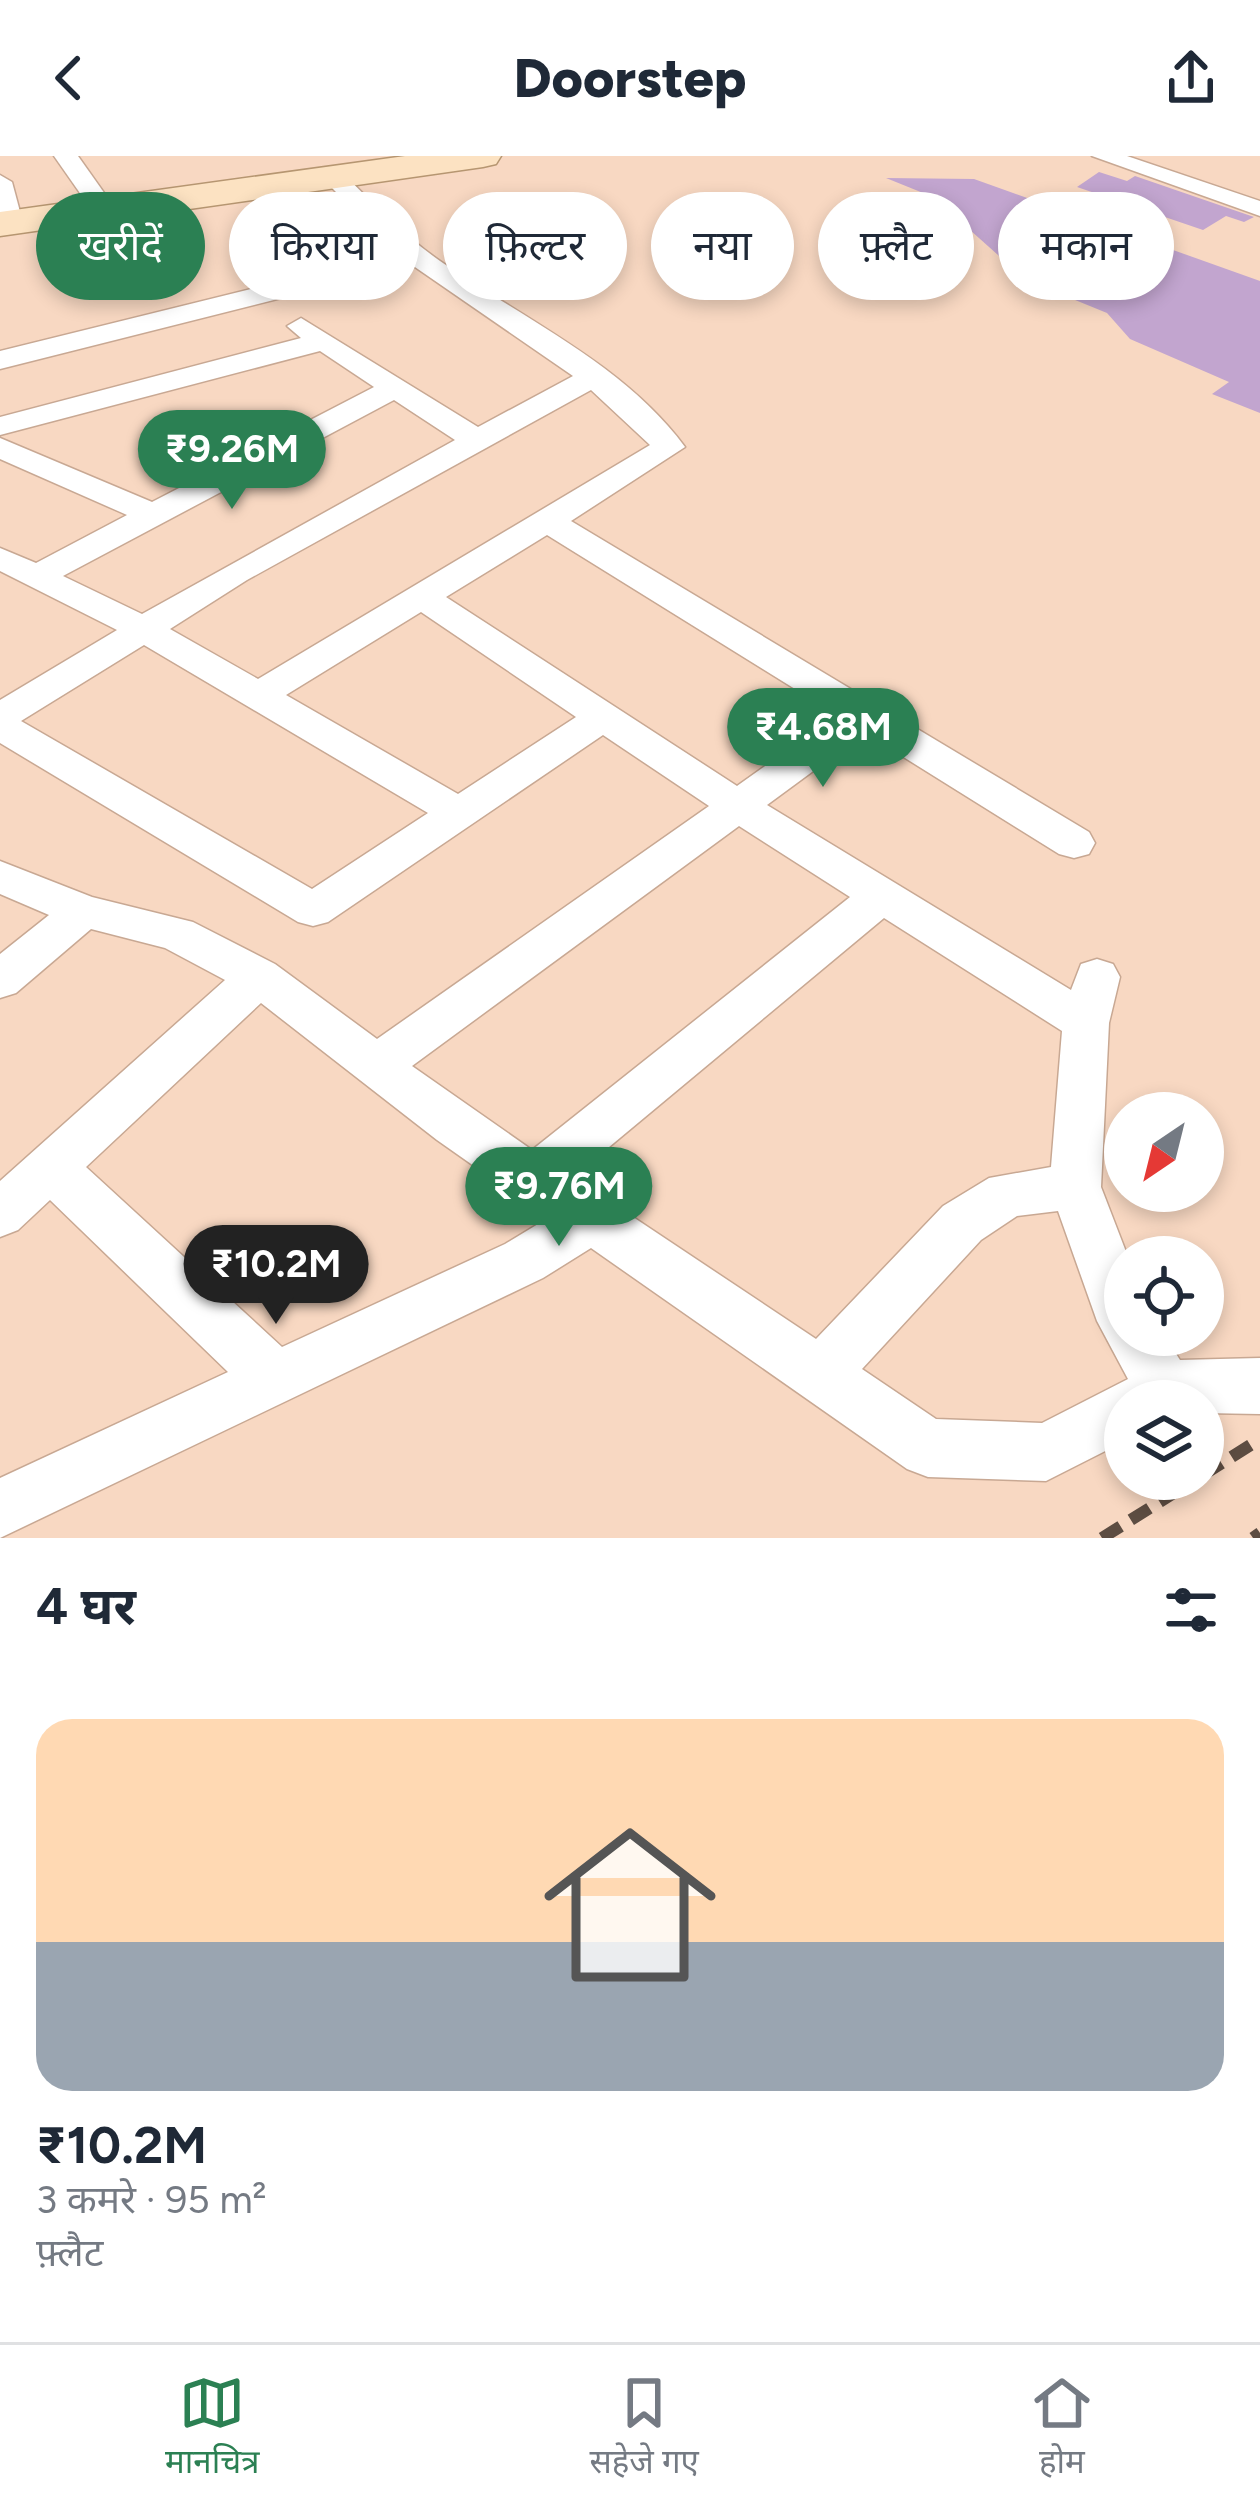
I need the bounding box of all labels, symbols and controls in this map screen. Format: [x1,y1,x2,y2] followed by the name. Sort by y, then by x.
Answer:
[36,45,102,111] icon: back
[1158,45,1224,111] icon: share
[514,46,746,111] text: Doorstep
[36,192,205,300] chip: खरीदें
[229,192,419,300] chip: किराया
[443,192,627,300] chip: फ़िल्टर
[651,192,794,300] chip: नया
[818,192,974,300] chip: फ़्लैट
[998,192,1174,300] chip: मकान
[134,410,330,512] pin: ₹9.26M
[165,425,299,472] text: ₹9.26M
[725,688,921,790] pin: ₹4.68M
[754,703,892,750] text: ₹4.68M
[1104,1092,1224,1212] north arrow
[1104,1092,1224,1500] map controls
[461,1147,657,1249] pin: ₹9.76M
[492,1162,626,1209] text: ₹9.76M
[178,1225,374,1327] pin: ₹10.2M
[1104,1236,1224,1356] button: locate
[211,1240,341,1287] text: ₹10.2M
[1104,1380,1224,1500] button: layers
[36,1576,136,1637] text: 4 घर
[1158,1577,1224,1643] icon: filters
[522,1797,738,2013] icon: home
[36,2115,207,2176] text: ₹10.2M
[36,2176,267,2223] text: 3 कमरे · 95 m²
[36,2229,103,2276] text: फ़्लैट
[165,2370,259,2486] tab: मानचित्र
[590,2370,699,2486] tab: सहेजे गए
[1029,2370,1095,2486] tab: होम

